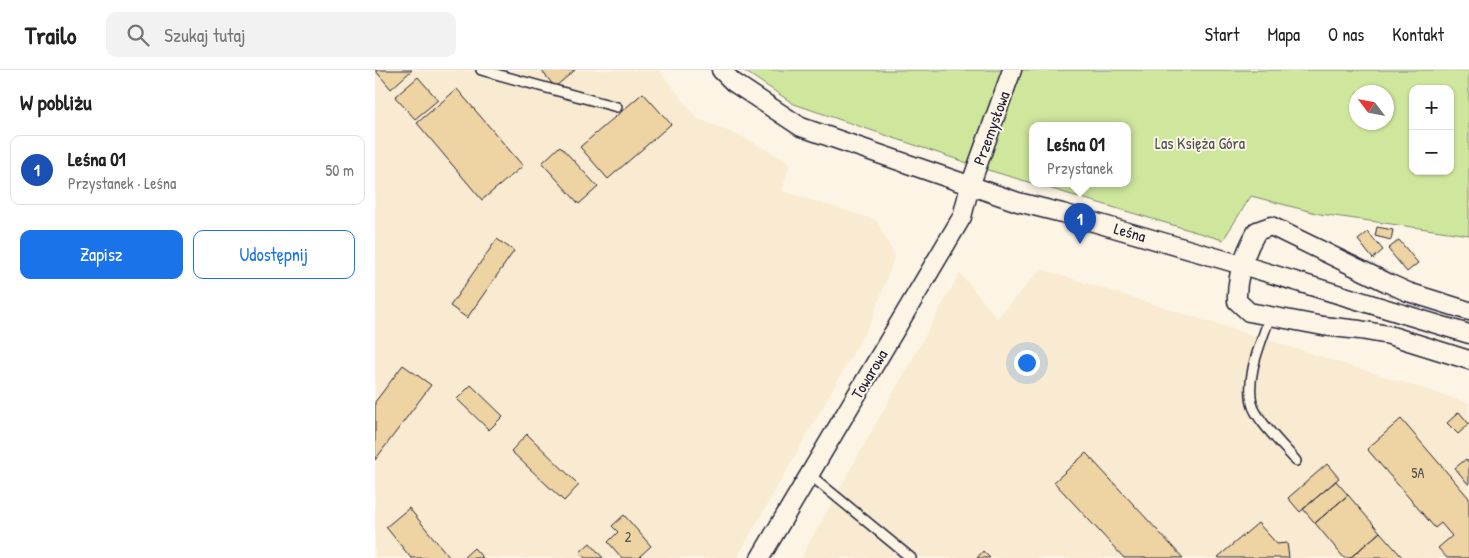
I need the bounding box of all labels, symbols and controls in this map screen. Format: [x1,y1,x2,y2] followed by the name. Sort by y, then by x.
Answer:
[106,12,456,57] search box
[25,19,76,51] text: Trailo
[124,21,152,49] icon: search
[164,22,246,48] text: Szukaj tutaj
[1205,22,1239,47] text: Start
[1267,22,1300,47] text: Mapa
[1328,22,1364,47] text: O nas
[1392,22,1444,47] text: Kontakt
[1349,85,1394,130] north arrow
[1409,85,1454,175] map controls
[1409,85,1454,130] button: +
[20,88,92,117] text: W pobliżu
[967,88,1015,168] street label: Przemysłowa
[1029,122,1131,187] popup
[1409,130,1454,175] button: −
[1047,131,1105,157] text: Leśna 01
[1155,132,1245,154] park label: Las Księża Góra
[68,146,126,172] text: Leśna 01
[1047,157,1113,179] text: Przystanek
[34,159,40,181] text: 1
[326,159,354,181] text: 50 m
[68,172,176,194] text: Przystanek · Leśna
[1064,203,1096,244] pin: 1
[1112,217,1148,247] street label: Leśna
[20,230,183,279] button: Zapisz
[193,230,355,279] button: Udostępnij
[846,345,892,403] street label: Towarowa
[1014,350,1040,376] your location
[1412,463,1425,482] house number: 5A
[625,527,632,546] house number: 2

